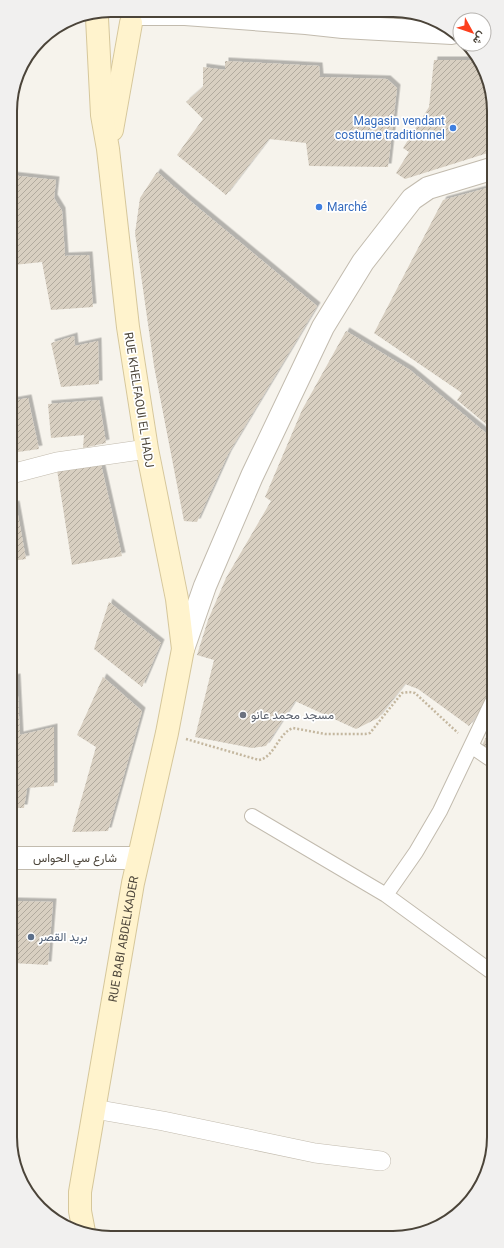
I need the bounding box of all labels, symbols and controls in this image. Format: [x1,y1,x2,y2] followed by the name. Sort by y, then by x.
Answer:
[452,12,492,52] north arrow
[470,29,489,47] text: ش
[335,114,445,142] place label: Magasin vendant costume traditionnel
[448,123,458,133] marker: Magasin vendant costume traditionnel
[327,200,367,214] place label: Marché
[314,202,324,212] marker: Marché
[121,331,157,469] street label: RUE KHELFAOUI EL HADJ
[251,708,334,723] place label: مسجد محمد عانو
[238,710,248,720] marker: مسجد محمد عانو
[33,851,117,868] street label: شارع سي الحواس
[106,874,142,1003] street label: RUE BABI ABDELKADER
[38,930,87,945] place label: بريد القصر
[26,932,36,942] marker: بريد القصر

